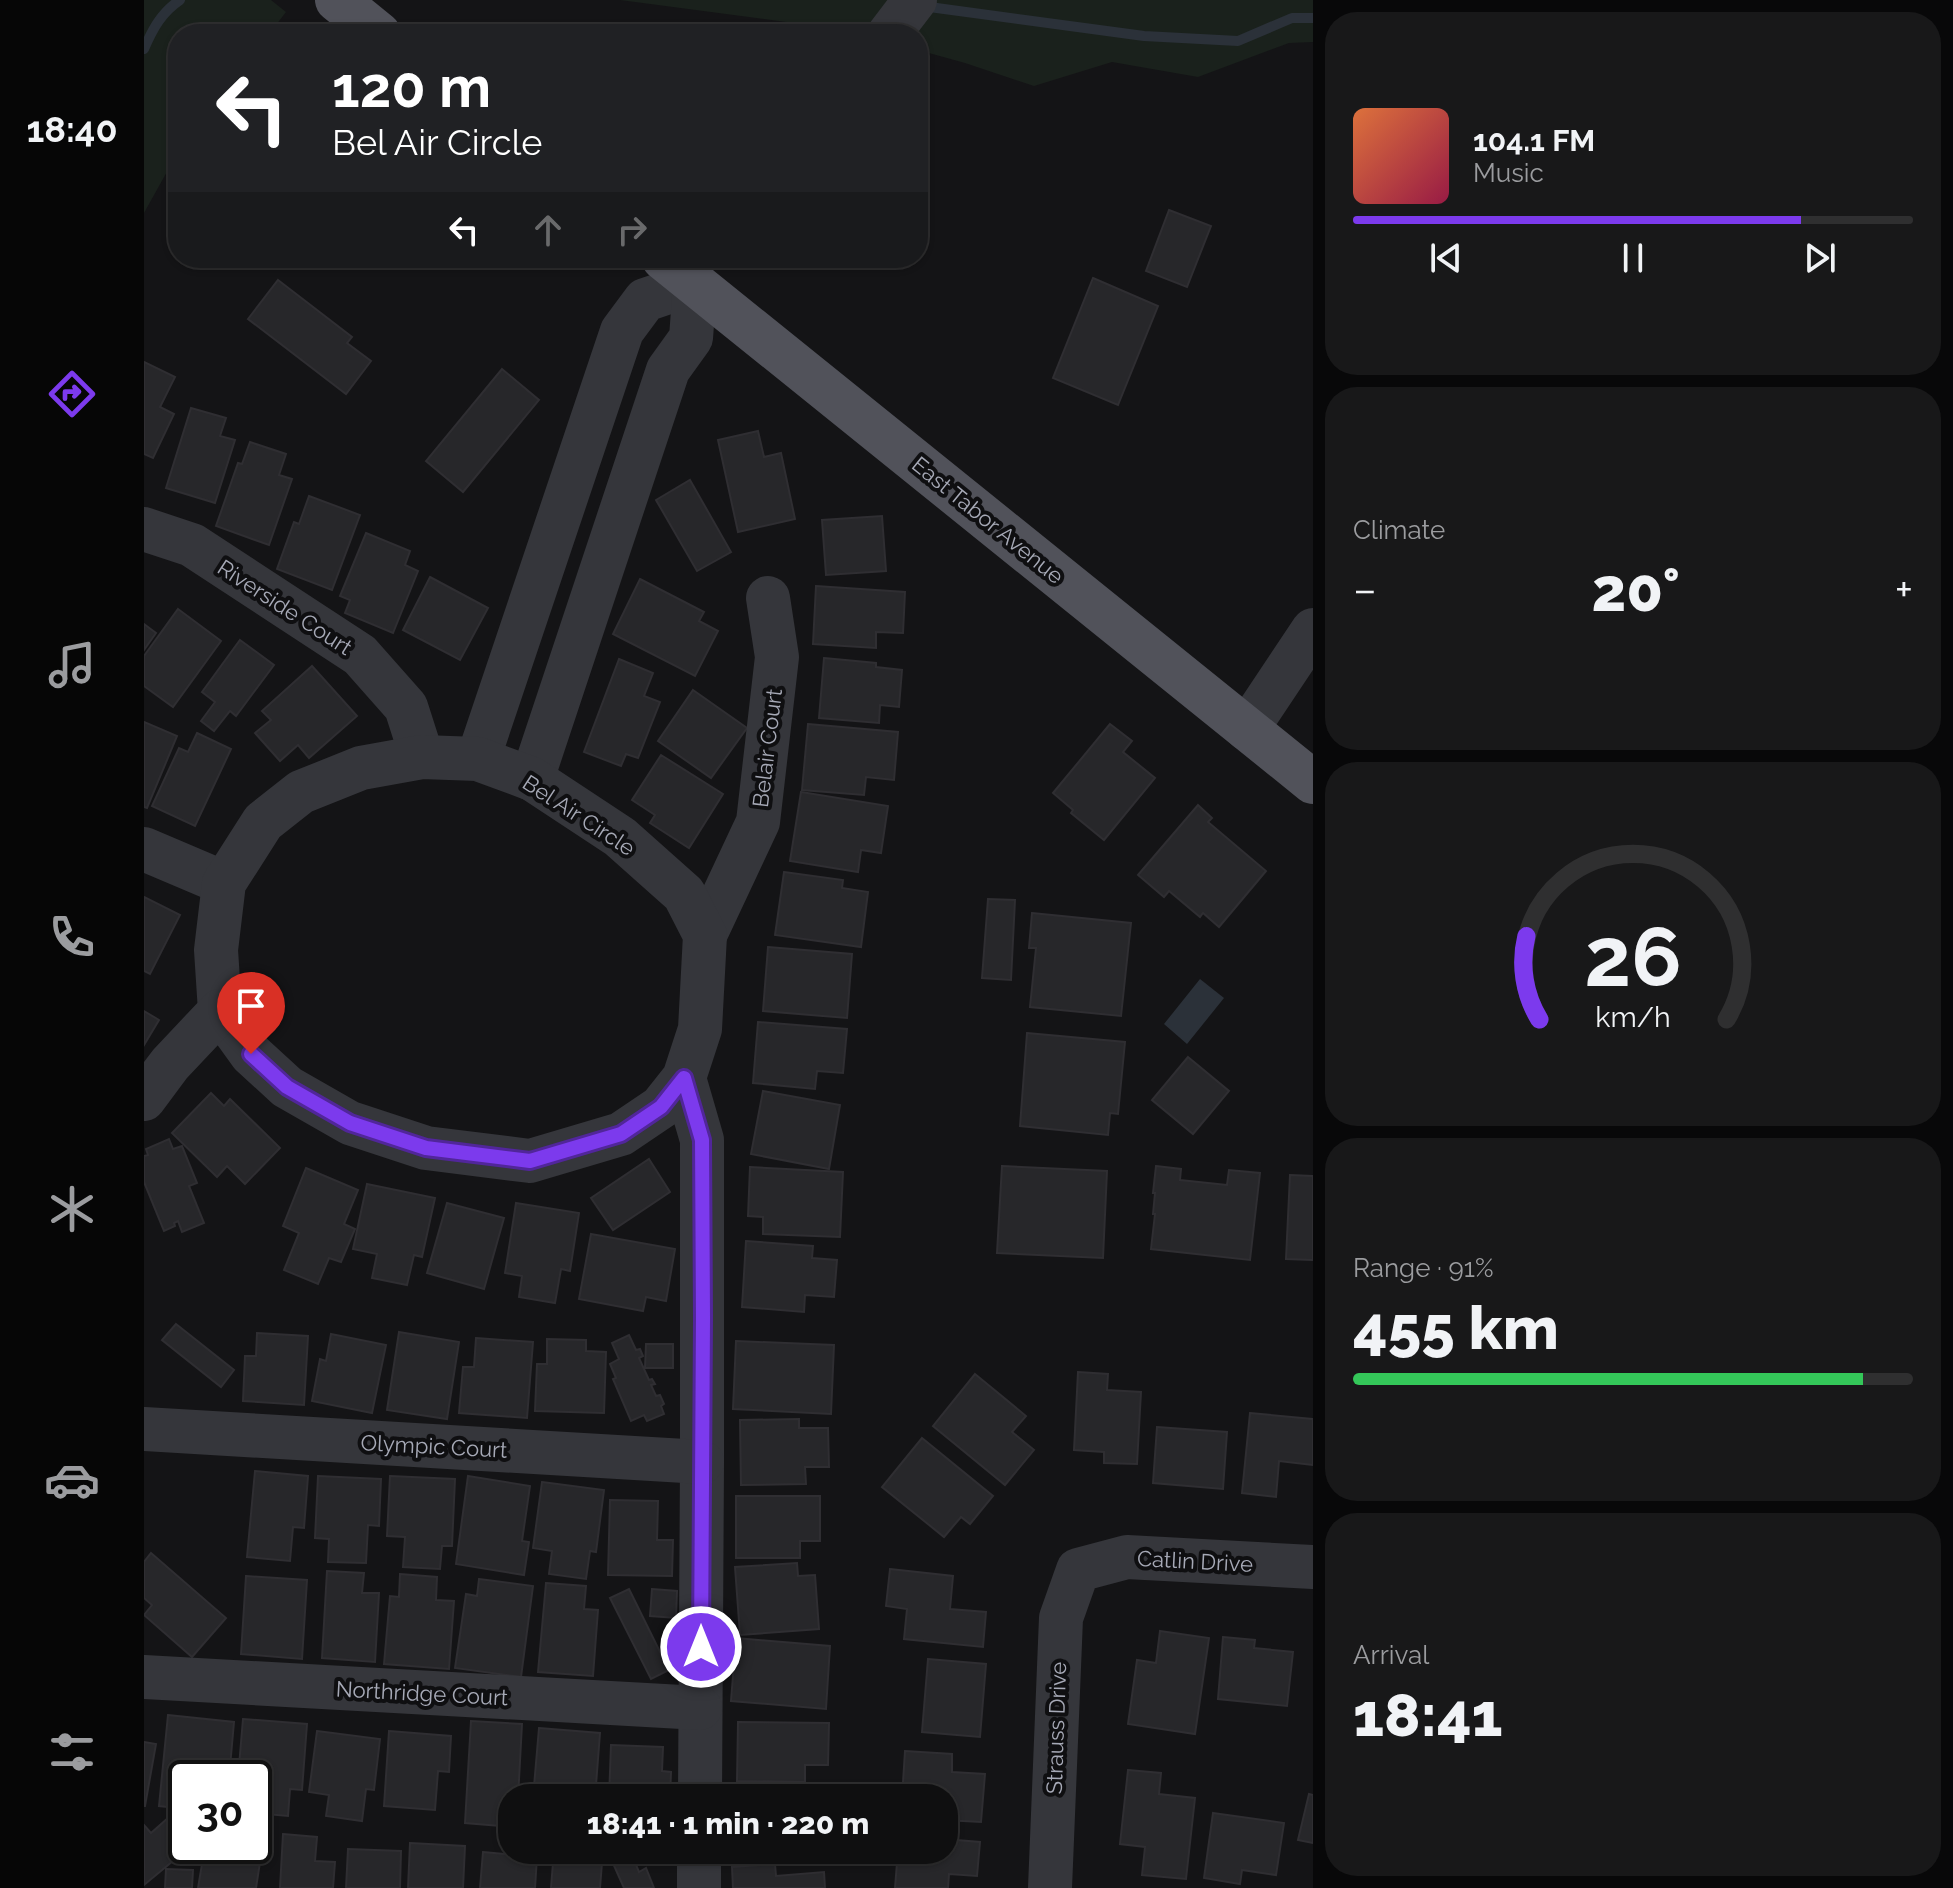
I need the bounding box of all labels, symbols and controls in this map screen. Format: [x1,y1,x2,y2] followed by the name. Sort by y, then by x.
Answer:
[332,54,491,120] text: 120 m
[200,56,304,160] icon: left
[26,108,118,150] text: 18:40
[332,121,542,163] text: Bel Air Circle
[1473,123,1595,158] text: 104.1 FM
[1473,158,1544,188] text: Music
[442,208,486,252] icon: left
[526,208,570,252] icon: ahead
[610,208,654,252] icon: right
[1424,236,1468,280] icon: previous
[1611,236,1655,280] icon: pause
[1798,236,1842,280] icon: next
[44,366,100,422] icon: directions
[907,451,1069,589] street label: East Tabor Avenue
[1353,515,1445,545] text: Climate
[213,554,358,660] street label: Riverside Court
[1592,555,1680,625] text: 20°
[1353,564,1377,615] text: −
[1895,564,1913,615] text: +
[44,637,100,693] icon: music
[747,686,787,809] street label: Belair Court
[518,769,640,861] street label: Bel Air Circle
[1584,908,1682,1005] text: 26
[44,909,100,965] icon: phone
[217,972,285,1054] pin
[229,984,273,1028] icon: arrive
[1595,1000,1671,1034] text: km/h
[44,1181,100,1237] icon: climate
[1353,1253,1494,1283] text: Range · 91%
[1353,1293,1559,1363] text: 455 km
[360,1429,509,1463] street label: Olympic Court
[44,1452,100,1508] icon: car
[1136,1545,1254,1577] street label: Catlin Drive
[659,1605,743,1689] position arrow
[1353,1640,1429,1670] text: Arrival
[1041,1661,1071,1795] street label: Strauss Drive
[335,1676,509,1711] street label: Northridge Court
[1353,1680,1503,1750] text: 18:41
[44,1724,100,1780] icon: filters
[168,1760,272,1864] speed limit sign: 30
[587,1806,869,1841] text: 18:41 · 1 min · 220 m

